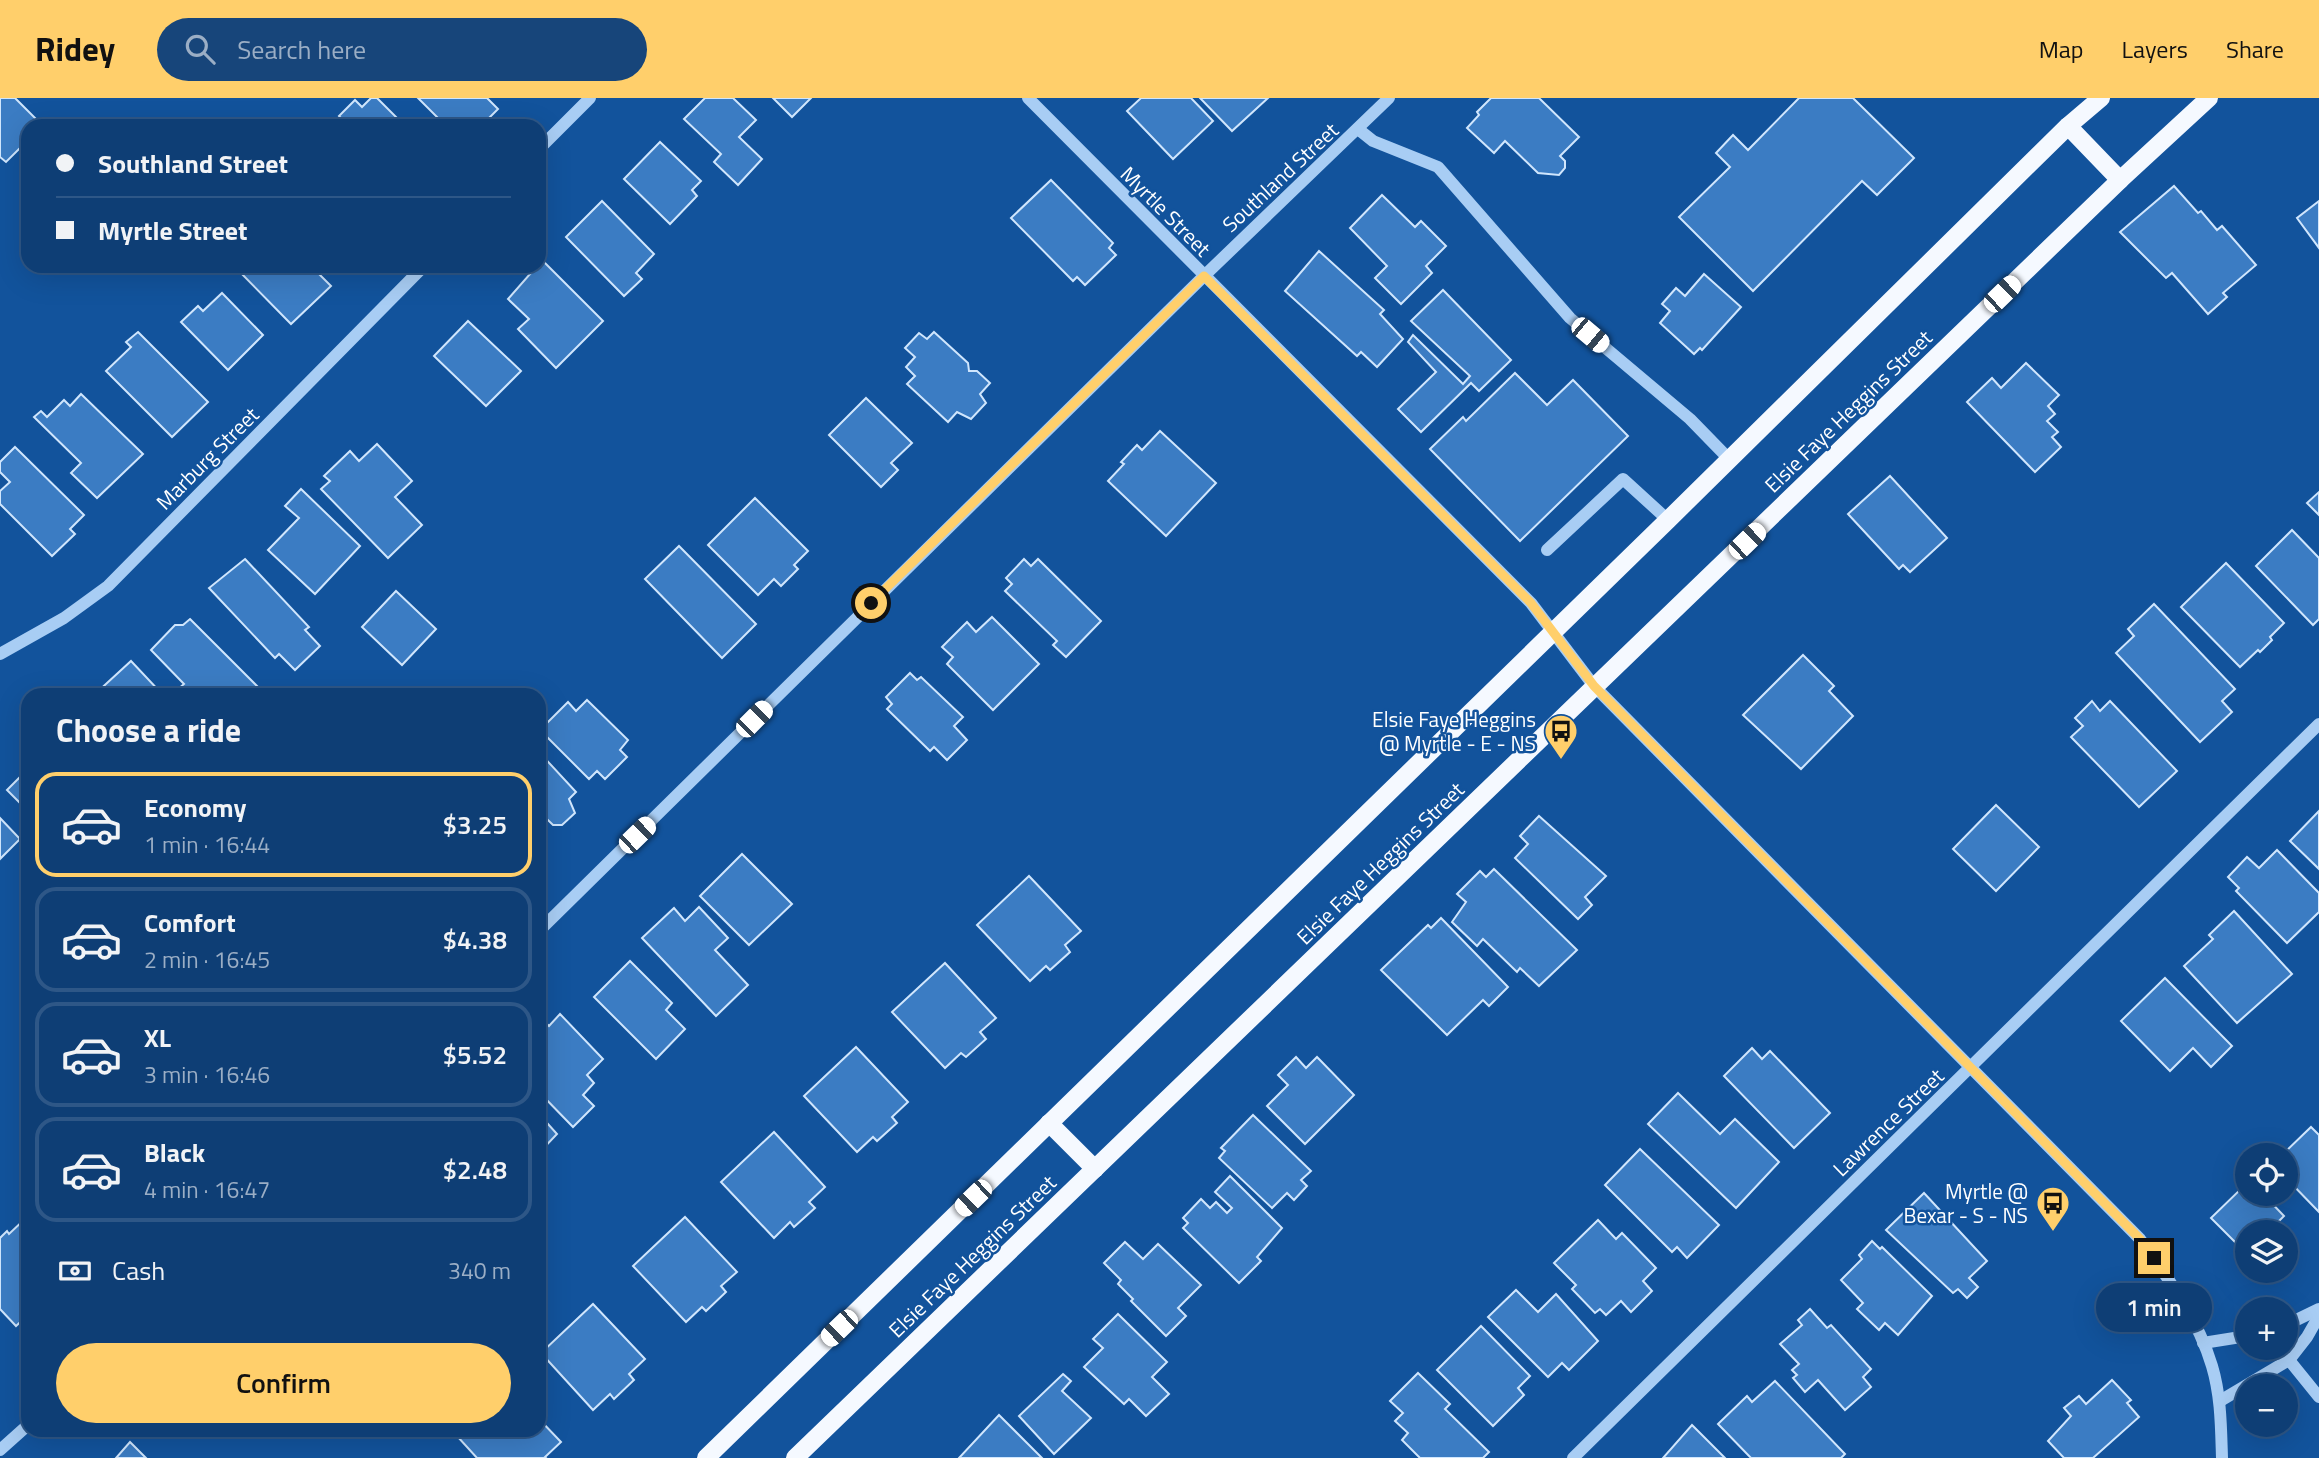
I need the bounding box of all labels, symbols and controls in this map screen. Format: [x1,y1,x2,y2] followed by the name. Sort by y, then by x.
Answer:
[157,18,647,81] search box
[35,24,115,74] text: Ridey
[181,30,219,68] icon: search
[237,30,366,69] text: Search here
[2039,31,2084,67] text: Map
[2122,31,2188,67] text: Layers
[2226,31,2284,67] text: Share
[1215,114,1346,239] street label: Southland Street
[98,144,288,183] text: Southland Street
[1113,158,1219,264] street label: Myrtle Street
[98,211,248,250] text: Myrtle Street
[1980,272,2025,316] car
[1568,313,1613,357] car
[1757,322,1940,500] street label: Elsie Faye Heggins Street
[148,399,266,517] street label: Marburg Street
[1725,519,1770,563] car
[855,587,887,619] route start
[732,697,777,741] car
[1372,703,1536,759] place label: Elsie Faye Heggins @ Myrtle - E - NS
[56,706,241,754] text: Choose a ride
[1542,712,1580,761] bus stop icon: Elsie Faye Heggins @ Myrtle - E - NS
[1289,774,1472,952] street label: Elsie Faye Heggins Street
[144,788,246,827] text: Economy
[60,793,123,856] icon: car
[443,805,507,844] text: $3.25
[615,813,660,857] car
[144,827,270,862] text: 1 min · 16:44
[144,903,236,942] text: Comfort
[60,908,123,971] icon: car
[443,920,507,959] text: $4.38
[144,942,270,977] text: 2 min · 16:45
[144,1018,171,1057] text: XL
[60,1023,123,1086] icon: car
[443,1035,507,1074] text: $5.52
[144,1057,270,1092] text: 3 min · 16:46
[1825,1060,1951,1183] street label: Lawrence Street
[144,1133,205,1172] text: Black
[60,1138,123,1201] icon: car
[2235,1143,2298,1437] map controls
[2235,1143,2298,1206] button: locate
[443,1150,507,1189] text: $2.48
[881,1167,1064,1345] street label: Elsie Faye Heggins Street
[144,1172,270,1207] text: 4 min · 16:47
[1904,1175,2028,1231] place label: Myrtle @ Bexar - S - NS
[951,1176,996,1220] car
[2034,1184,2072,1233] bus stop icon: Myrtle @ Bexar - S - NS
[2235,1220,2298,1283] button: layers
[2138,1242,2170,1274] route end
[112,1251,165,1290] text: Cash
[56,1252,94,1290] icon: cash
[448,1253,511,1288] text: 340 m
[2096,1282,2212,1332] callout: 1 min
[2126,1290,2182,1325] text: 1 min
[2235,1297,2298,1360] button: +
[817,1306,862,1350] car
[56,1343,511,1423] button: Confirm
[2235,1374,2298,1437] button: −

